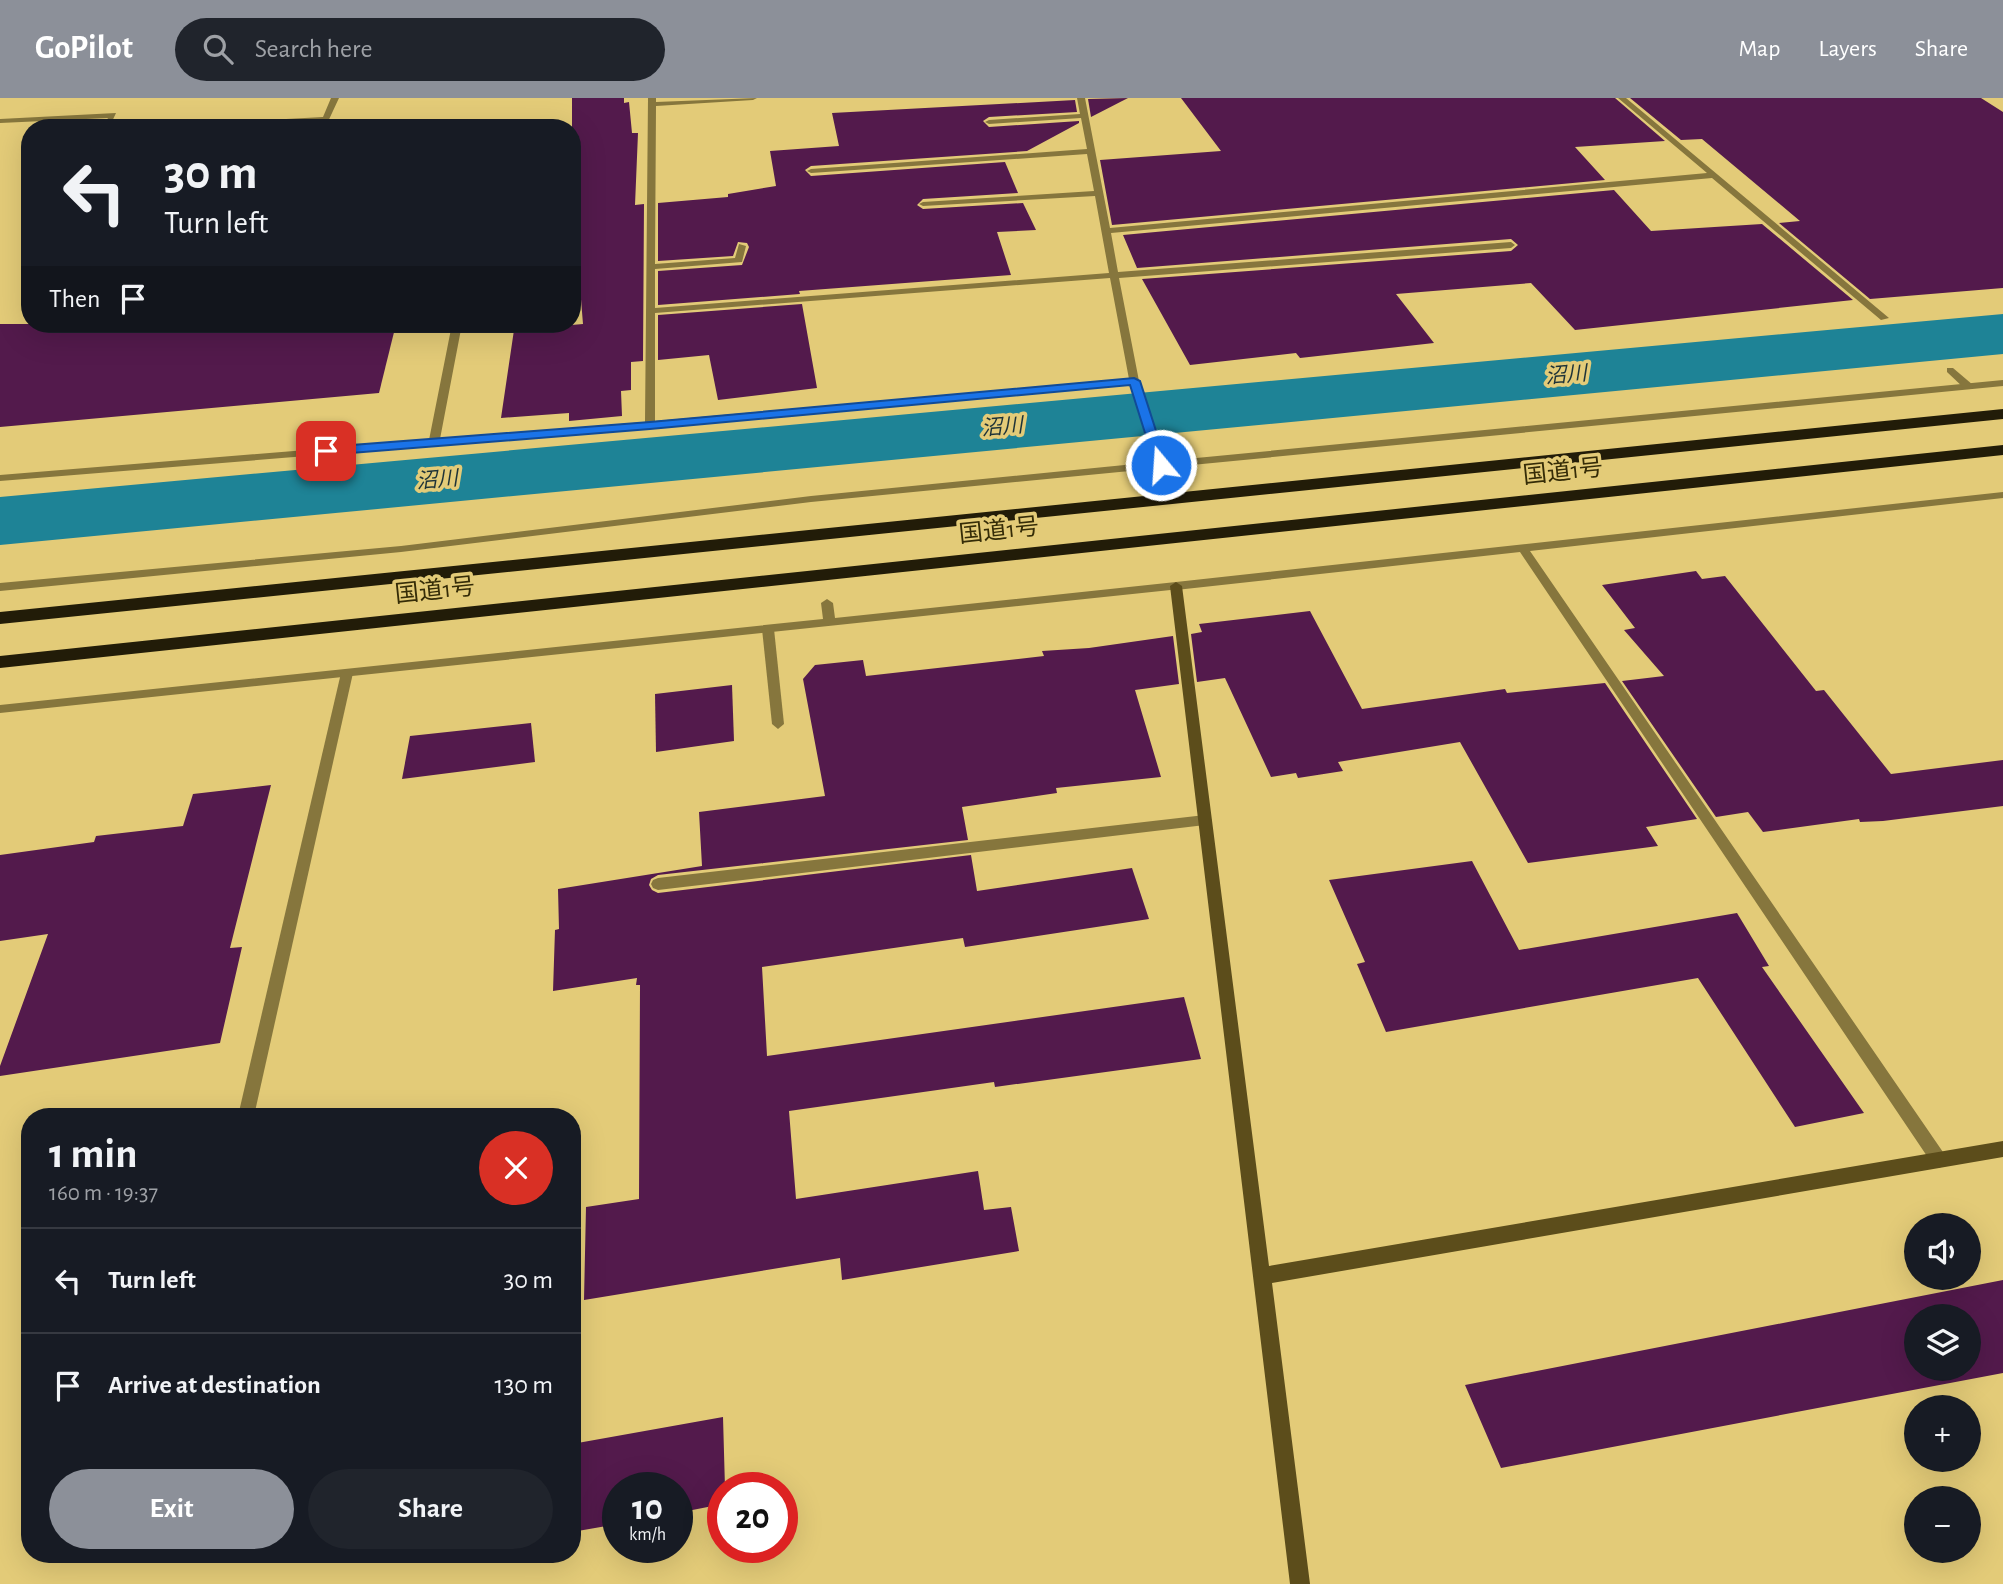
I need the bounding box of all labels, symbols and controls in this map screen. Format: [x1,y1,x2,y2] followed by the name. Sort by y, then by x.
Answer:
[175,18,665,81] search box
[199,30,237,68] icon: search
[35,32,133,65] text: GoPilot
[255,36,372,62] text: Search here
[1738,37,1780,61] text: Map
[1818,37,1877,61] text: Layers
[1915,37,1968,61] text: Share
[49,147,140,238] icon: left
[164,149,258,198] text: 30 m
[164,207,268,239] text: Turn left
[114,280,152,318] icon: arrive
[49,286,100,312] text: Then
[1544,362,1590,387] water label: 沼川
[980,414,1026,439] water label: 沼川
[296,421,356,481] pin
[1124,428,1198,502] position arrow
[307,432,345,470] icon: arrive
[1522,454,1604,488] street label: 国道1号
[415,467,461,492] water label: 沼川
[958,513,1040,547] street label: 国道1号
[394,573,476,607] street label: 国道1号
[479,1131,553,1205] button: close
[49,1133,138,1175] text: 1 min
[49,1182,158,1205] text: 160 m · 19:37
[1904,1213,1981,1563] map controls
[1904,1213,1981,1290] button: sound
[49,1262,87,1300] icon: left
[108,1267,196,1293] text: Turn left
[503,1267,553,1293] text: 30 m
[1904,1304,1981,1381] button: layers
[49,1367,87,1405] icon: arrive
[108,1372,321,1398] text: Arrive at destination
[495,1372,553,1398] text: 130 m
[1904,1395,1981,1472] button: +
[49,1469,294,1549] button: Exit
[308,1469,553,1549] button: Share
[707,1472,798,1563] speed limit sign: 20
[1904,1486,1981,1563] button: −
[632,1491,663,1526] text: 10
[629,1526,666,1544] text: km/h

